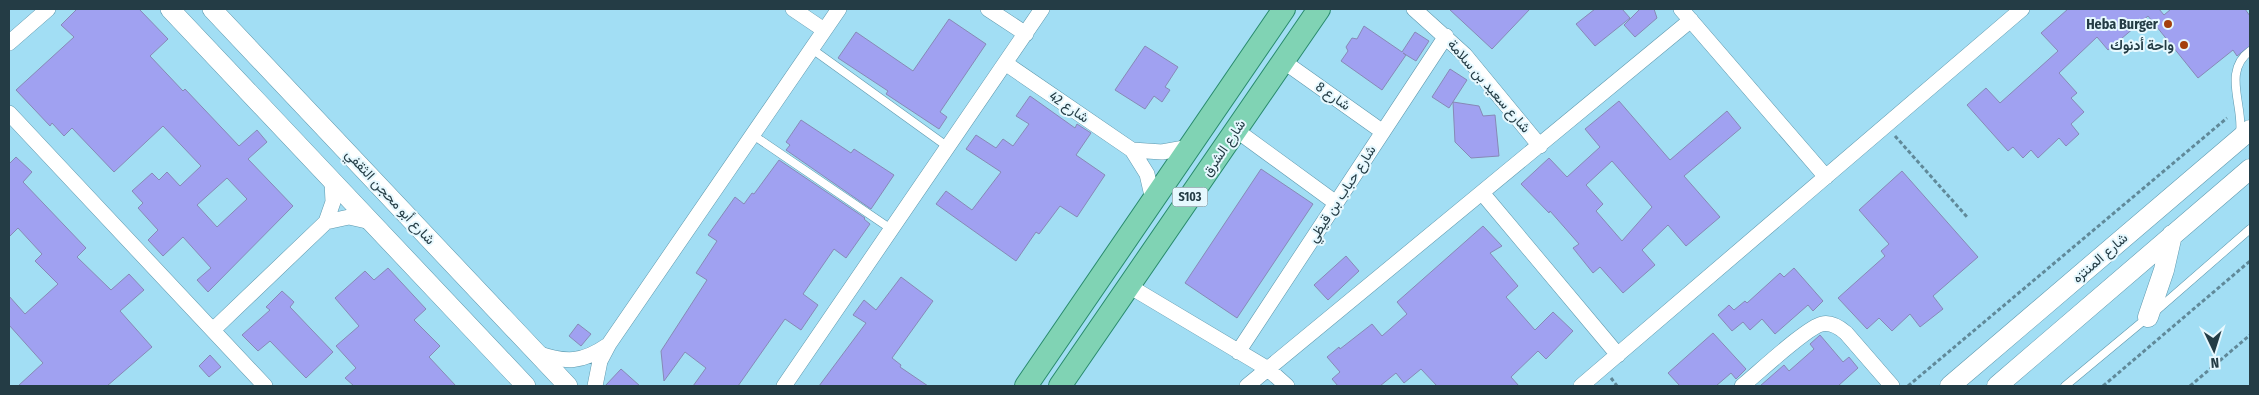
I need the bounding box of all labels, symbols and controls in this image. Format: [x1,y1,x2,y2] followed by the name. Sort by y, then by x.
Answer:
[2086,16,2159,33] place label: Heba Burger
[2162,18,2174,30] marker: Heba Burger
[1442,36,1534,137] street label: شارع سعيد بن سلامة
[2110,37,2174,54] place label: واحة أدنوك
[2178,39,2190,51] marker: واحة أدنوك
[1311,78,1354,116] street label: شارع 8
[1045,88,1092,128] street label: شارع 42
[1199,116,1251,181] street label: شارع الشرق
[1304,142,1382,247] street label: شارع حباب بن قيظي
[339,146,438,250] street label: شارع أبو محجن الثقفي
[1172,188,1208,206] road number: S103
[2069,229,2132,288] street label: شارع المنتزه
[2189,325,2239,375] north arrow
[2210,354,2220,371] text: N

